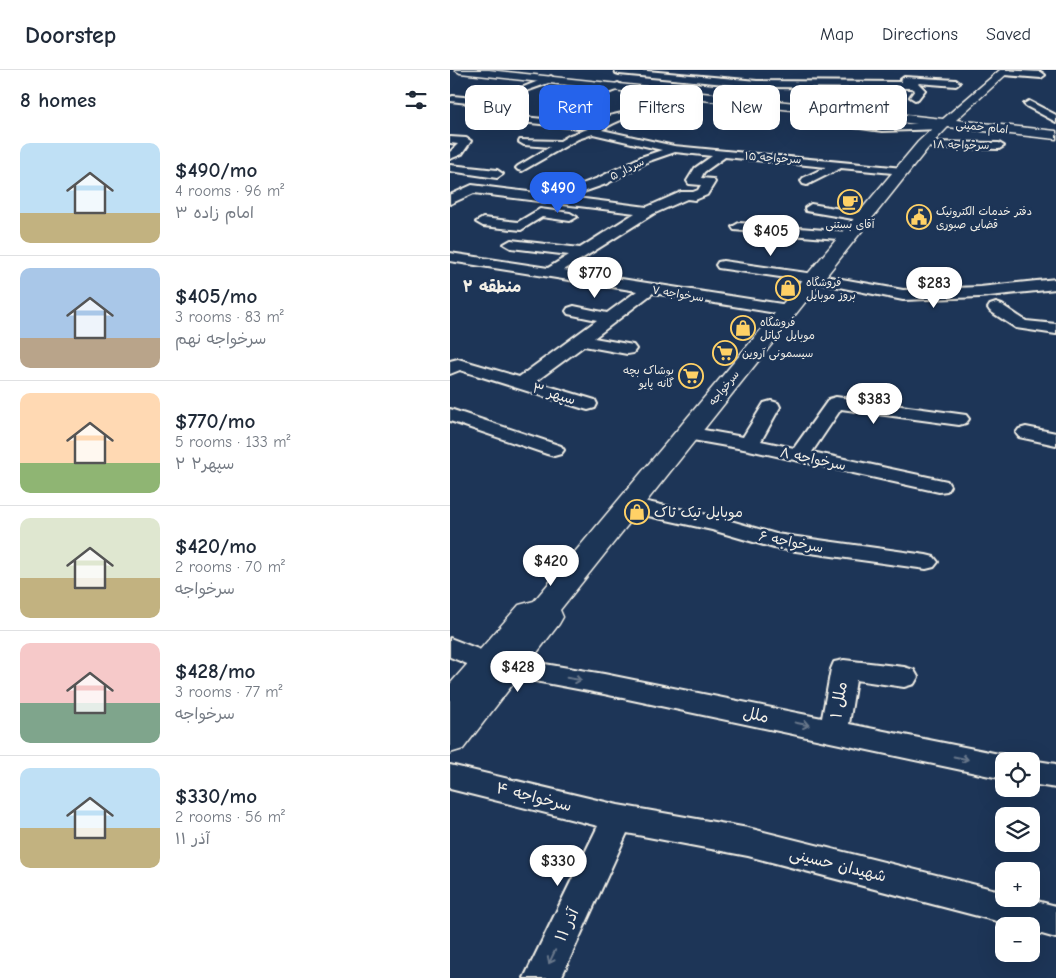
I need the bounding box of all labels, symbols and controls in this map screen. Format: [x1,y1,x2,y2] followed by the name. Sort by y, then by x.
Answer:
[25,21,116,49] text: Doorstep
[820,24,854,45] text: Map
[882,24,958,45] text: Directions
[986,24,1031,45] text: Saved
[465,85,529,130] chip: Buy
[539,85,610,130] chip: Rent
[620,85,703,130] chip: Filters
[713,85,780,130] chip: New
[790,85,907,130] chip: Apartment
[402,86,430,114] icon: filters
[20,88,96,112] text: 8 homes
[955,118,1009,138] street label: امام خمینی
[933,138,989,152] street label: ۱۸ سرخواجه
[744,150,802,166] street label: سرخواجه ۱۵
[608,155,646,183] street label: ۵ سردار
[175,158,257,182] text: $490/mo
[60,163,120,223] icon: home
[528,172,588,214] pin: $490
[541,179,575,197] text: $490
[175,182,284,200] text: 4 rooms · 96 m²
[837,189,863,215] cafe icon: آقای بستنی
[175,204,254,222] text: ۳ امام زاده
[906,204,932,230] public building icon: دفتر خدمات الکترونیک قضایی صبوری
[936,205,1032,232] place label: دفتر خدمات الکترونیک قضایی صبوری
[741,214,801,257] pin: $405
[826,218,876,232] place label: آقای بستنی
[754,222,788,240] text: $405
[565,256,625,299] pin: $770
[578,264,612,282] text: $770
[904,266,964,309] pin: $283
[917,274,951,292] text: $283
[775,275,801,301] shop icon: فروشگاه بروز موبایل
[806,276,856,303] place label: فروشگاه بروز موبایل
[463,278,521,296] district label: منطقه ۲
[651,283,705,305] street label: سرخواجه ۷
[175,284,257,308] text: $405/mo
[60,288,120,348] icon: home
[175,308,284,326] text: 3 rooms · 83 m²
[730,315,756,341] shop icon: فروشگاه موبایل کیاتل
[760,316,815,343] place label: فروشگاه موبایل کیاتل
[175,330,266,348] text: سرخواجه نهم
[712,340,738,366] supermarket icon: سیسمونی آروین
[742,347,813,361] place label: سیسمونی آروین
[678,363,704,389] supermarket icon: پوشاک بچه گانه پایو
[623,364,674,391] place label: پوشاک بچه گانه پایو
[706,368,742,408] street label: سرخواجه
[530,379,578,410] street label: ۳ سپهر
[844,382,904,425] pin: $383
[857,390,891,408] text: $383
[175,409,255,433] text: $770/mo
[60,413,120,473] icon: home
[175,433,291,451] text: 5 rooms · 133 m²
[778,444,848,474] street label: ۸ سرخواجه
[175,455,234,473] text: ۲ سپهر۲
[624,499,650,525] shop icon: موبایل تیک تاک
[654,504,743,521] place label: موبایل تیک تاک
[757,527,825,557] street label: سرخواجه ۶
[175,534,257,558] text: $420/mo
[60,538,120,598] icon: home
[521,544,581,587] pin: $420
[534,552,568,570] text: $420
[175,558,285,576] text: 2 rooms · 70 m²
[175,580,235,598] text: سرخواجه
[488,650,548,693] pin: $428
[501,658,535,676] text: $428
[175,659,255,683] text: $428/mo
[60,663,120,723] icon: home
[565,674,581,684] one-way arrow
[827,680,851,720] street label: ملل ۱
[175,683,283,701] text: 3 rooms · 77 m²
[741,704,771,726] street label: ملل
[175,705,235,723] text: سرخواجه
[793,720,809,730] one-way arrow
[995,752,1040,962] map controls
[995,752,1040,797] button: locate
[952,753,968,763] one-way arrow
[494,779,574,816] street label: سرخواجه ۴
[175,784,257,808] text: $330/mo
[60,788,120,848] icon: home
[995,807,1040,852] button: layers
[175,808,285,826] text: 2 rooms · 56 m²
[175,830,210,848] text: آذر ۱۱
[528,844,588,887] pin: $330
[788,844,888,887] street label: شهیدان حسینی
[541,852,575,870] text: $330
[995,862,1040,907] button: +
[552,904,583,945] street label: آذر ۱۱
[995,917,1040,962] button: −
[547,949,556,964] one-way arrow

